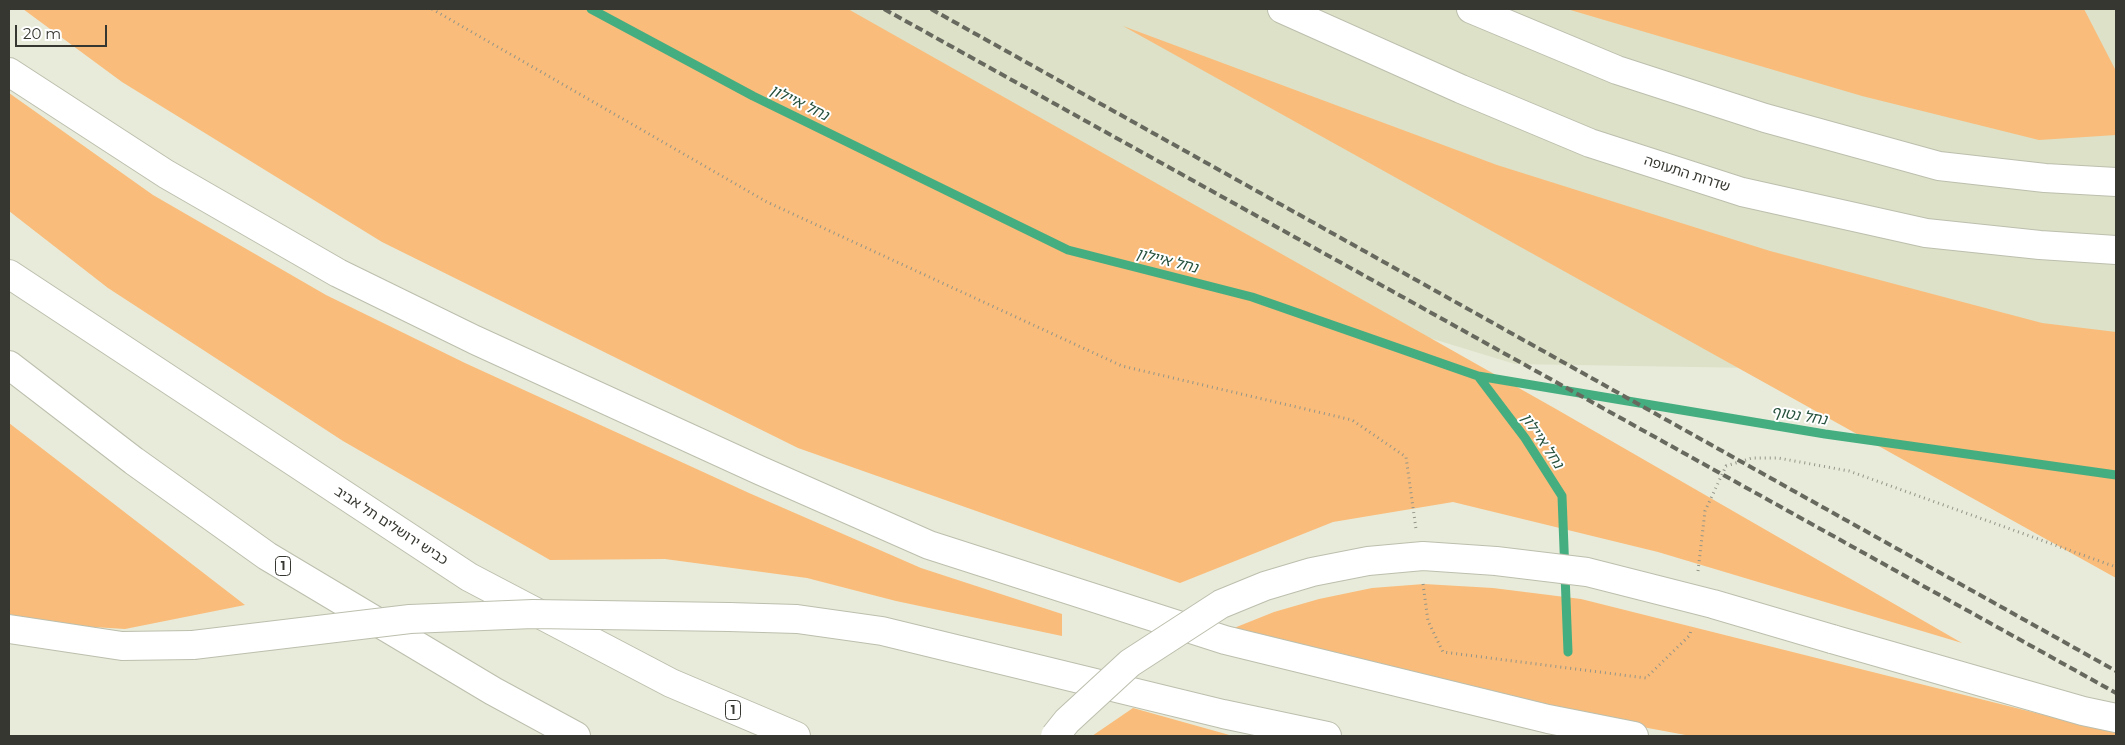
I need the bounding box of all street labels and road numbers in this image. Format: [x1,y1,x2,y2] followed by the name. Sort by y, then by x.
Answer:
[1642,152,1732,196] street label: שדרות התעופה
[331,483,451,569] street label: כביש ירושלים תל אביב
[276,556,290,576] road number: 1
[726,700,740,720] road number: 1

